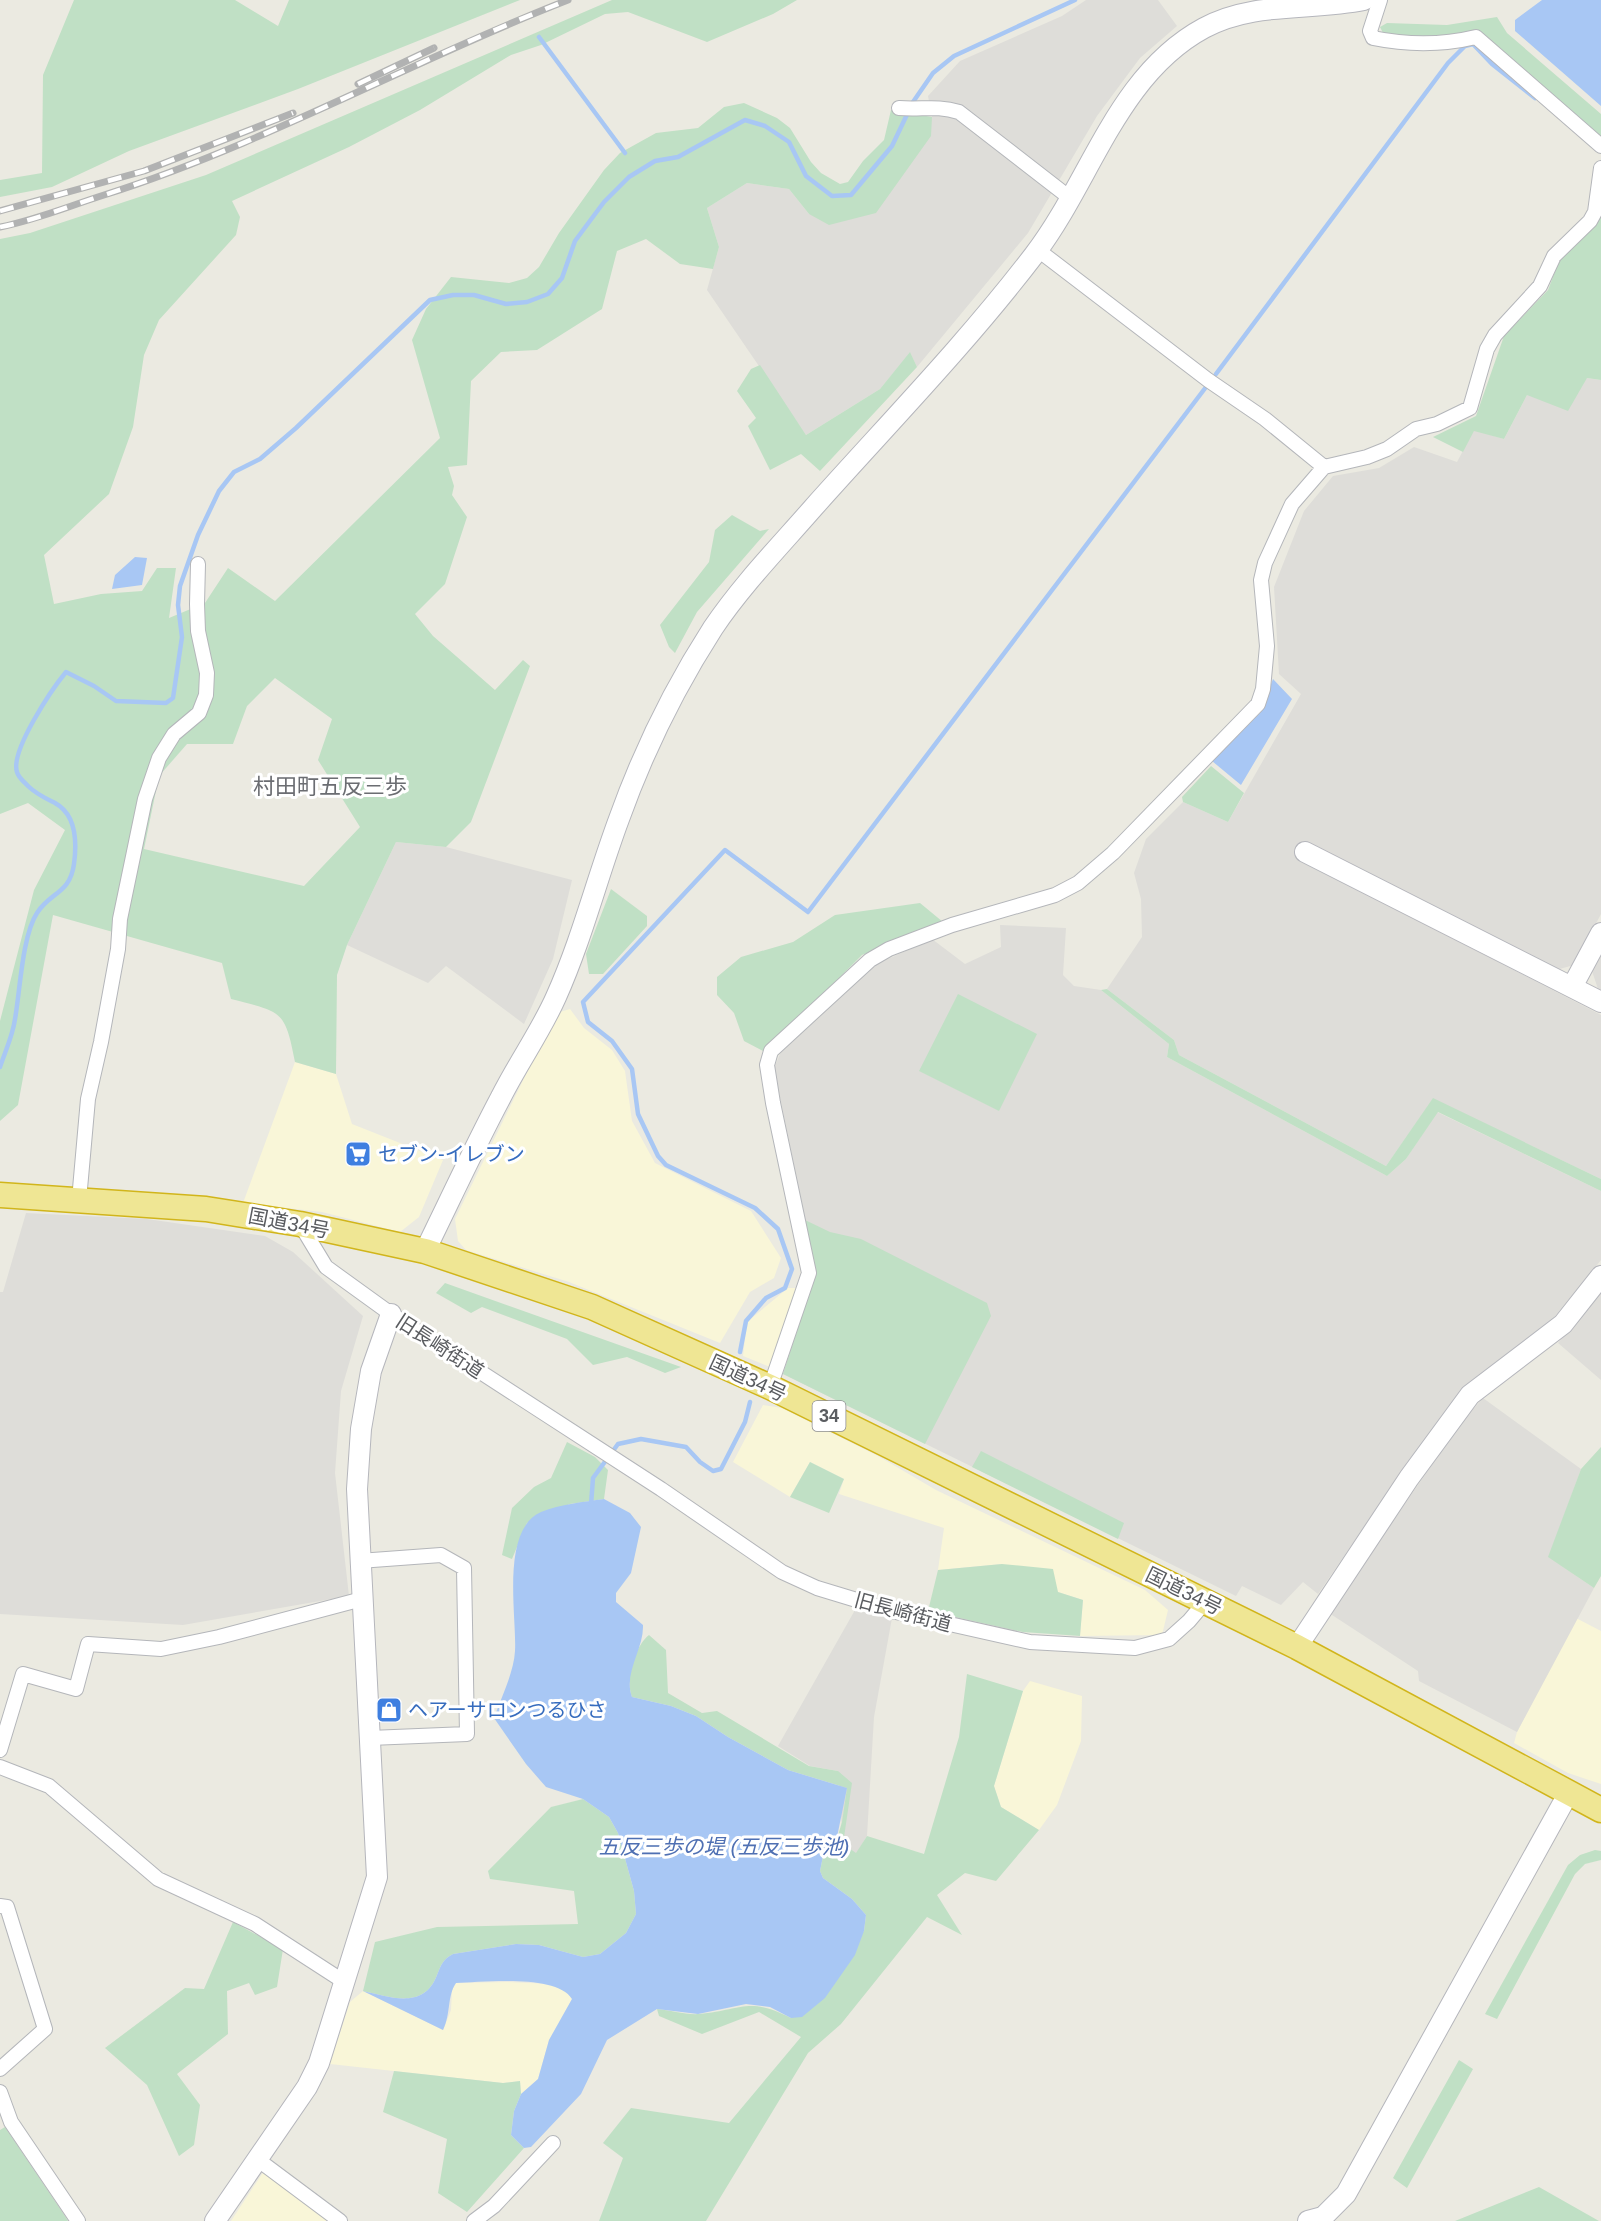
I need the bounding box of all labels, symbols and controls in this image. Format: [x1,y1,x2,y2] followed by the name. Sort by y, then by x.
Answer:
[253,774,407,799] district label: 村田町五反三歩
[343,1139,373,1169] supermarket icon: セブン-イレブン
[378,1143,525,1165] place label: セブン-イレブン
[247,1204,331,1242] street label: 国道34号
[392,1310,488,1382] street label: 旧長崎街道
[706,1351,790,1405] street label: 国道34号
[812,1401,846,1431] road number: 34
[1142,1563,1226,1619] street label: 国道34号
[852,1588,954,1636] street label: 旧長崎街道
[374,1695,404,1725] shop icon: ヘアーサロンつるひさ
[408,1699,606,1721] place label: ヘアーサロンつるひさ
[599,1835,849,1858] water label: 五反三歩の堤 (五反三歩池)

